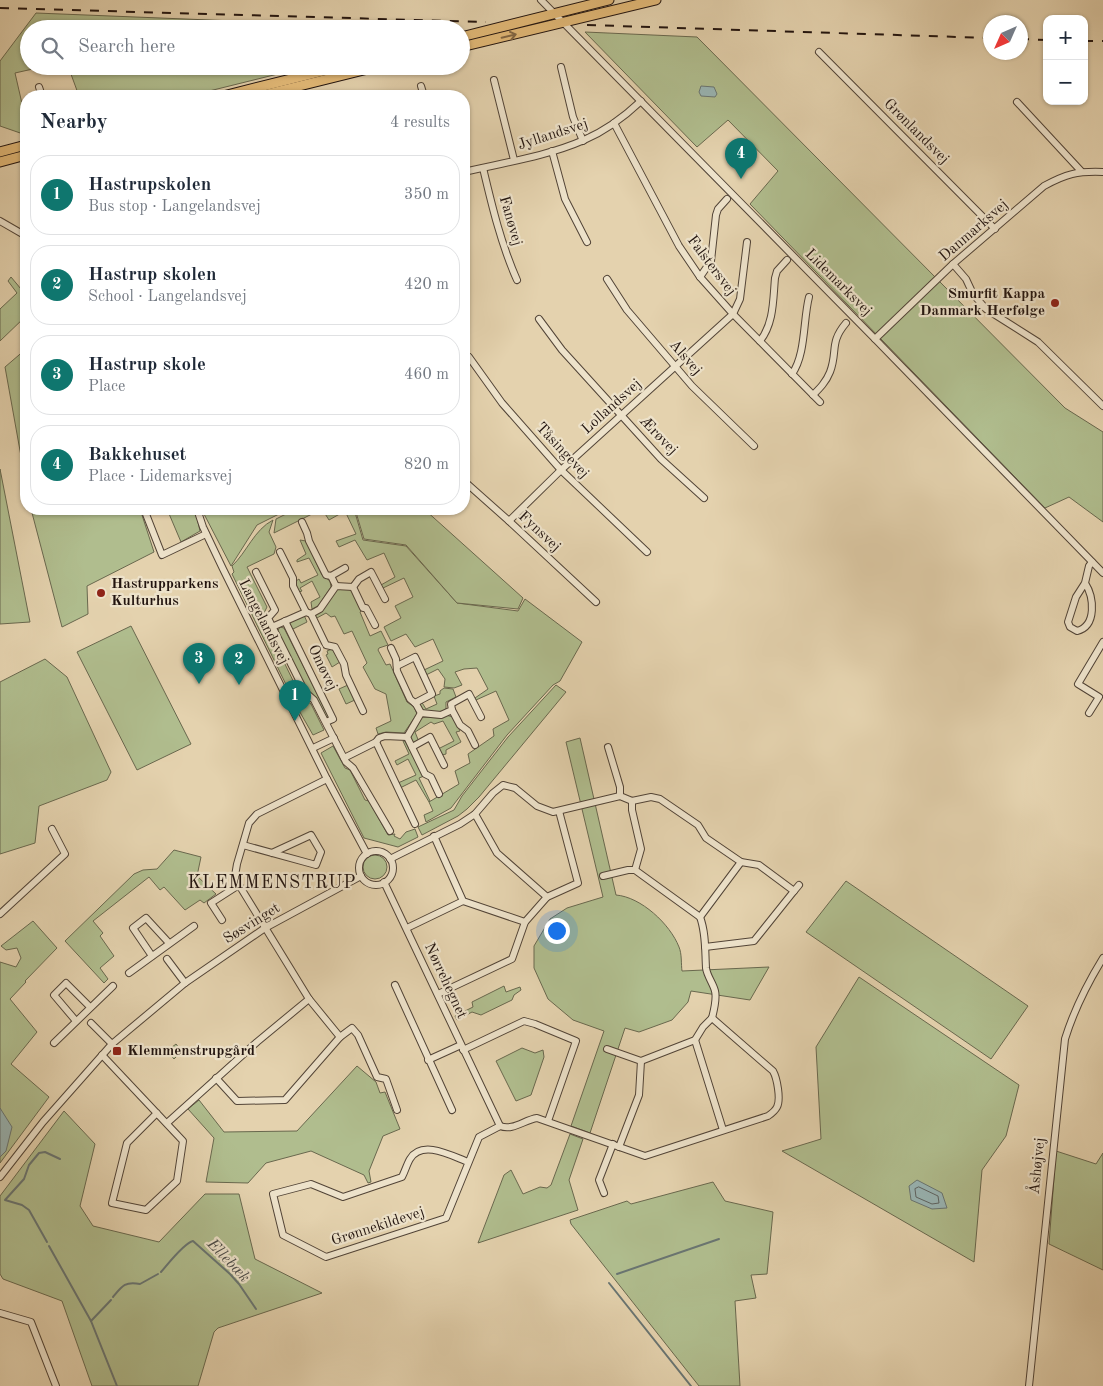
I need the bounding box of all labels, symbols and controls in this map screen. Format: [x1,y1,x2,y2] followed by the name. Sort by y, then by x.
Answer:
[983,15,1028,60] north arrow
[1043,15,1088,105] map controls
[1043,15,1088,60] button: +
[20,20,470,75] search box
[500,31,516,40] one-way arrow
[38,34,66,62] icon: search
[78,38,175,57] text: Search here
[1043,60,1088,105] button: −
[881,97,951,167] street label: Grønlandsvej
[40,112,108,133] text: Nearby
[390,115,450,131] text: 4 results
[516,117,590,153] street label: Jyllandsvej
[725,138,757,179] pin: 4
[88,176,211,195] text: Hastrupskolen
[52,187,62,203] text: 1
[404,187,449,203] text: 350 m
[496,194,524,248] street label: Fanøvej
[937,197,1011,265] street label: Danmarksvej
[88,199,261,215] text: Bus stop · Langelandsvej
[684,233,738,299] street label: Falstersvej
[802,247,874,319] street label: Lidemarksvej
[88,266,217,285] text: Hastrup skolen
[52,277,62,293] text: 2
[404,277,449,293] text: 420 m
[920,287,1045,319] place label: Smurfit Kappa Danmark Herfølge
[88,289,247,305] text: School · Langelandsvej
[1049,297,1061,309] marker: Smurfit Kappa Danmark Herfølge
[666,338,704,378] street label: Alsvej
[88,356,206,375] text: Hastrup skole
[52,367,62,383] text: 3
[404,367,449,383] text: 460 m
[579,377,645,437] street label: Lollandsvej
[88,379,125,395] text: Place
[636,414,680,458] street label: Ærøvej
[533,420,591,482] street label: Tåsingevej
[88,446,187,465] text: Bakkehuset
[52,457,62,473] text: 4
[404,457,449,473] text: 820 m
[88,469,232,485] text: Place · Lidemarksvej
[515,509,563,555] street label: Fynsvej
[111,577,218,609] place label: Hastrupparkens Kulturhus
[235,577,291,667] street label: Langelandsvej
[95,587,107,599] marker: Hastrupparkens Kulturhus
[183,643,215,684] pin: 3
[305,643,339,693] street label: Omøvej
[223,644,255,685] pin: 2
[279,680,311,721] pin: 1
[187,874,357,892] district label: KLEMMENSTRUP
[221,901,283,947] street label: Søsvinget
[544,918,570,944] your location
[421,941,469,1021] street label: Nørrehegnet
[127,1044,255,1059] place label: Klemmenstrupgård
[111,1045,123,1057] marker: Klemmenstrupgård
[1024,1136,1048,1195] street label: Åshøjvej
[330,1205,426,1249] street label: Grønnekildevej
[203,1235,252,1286] water label: Ellebæk

